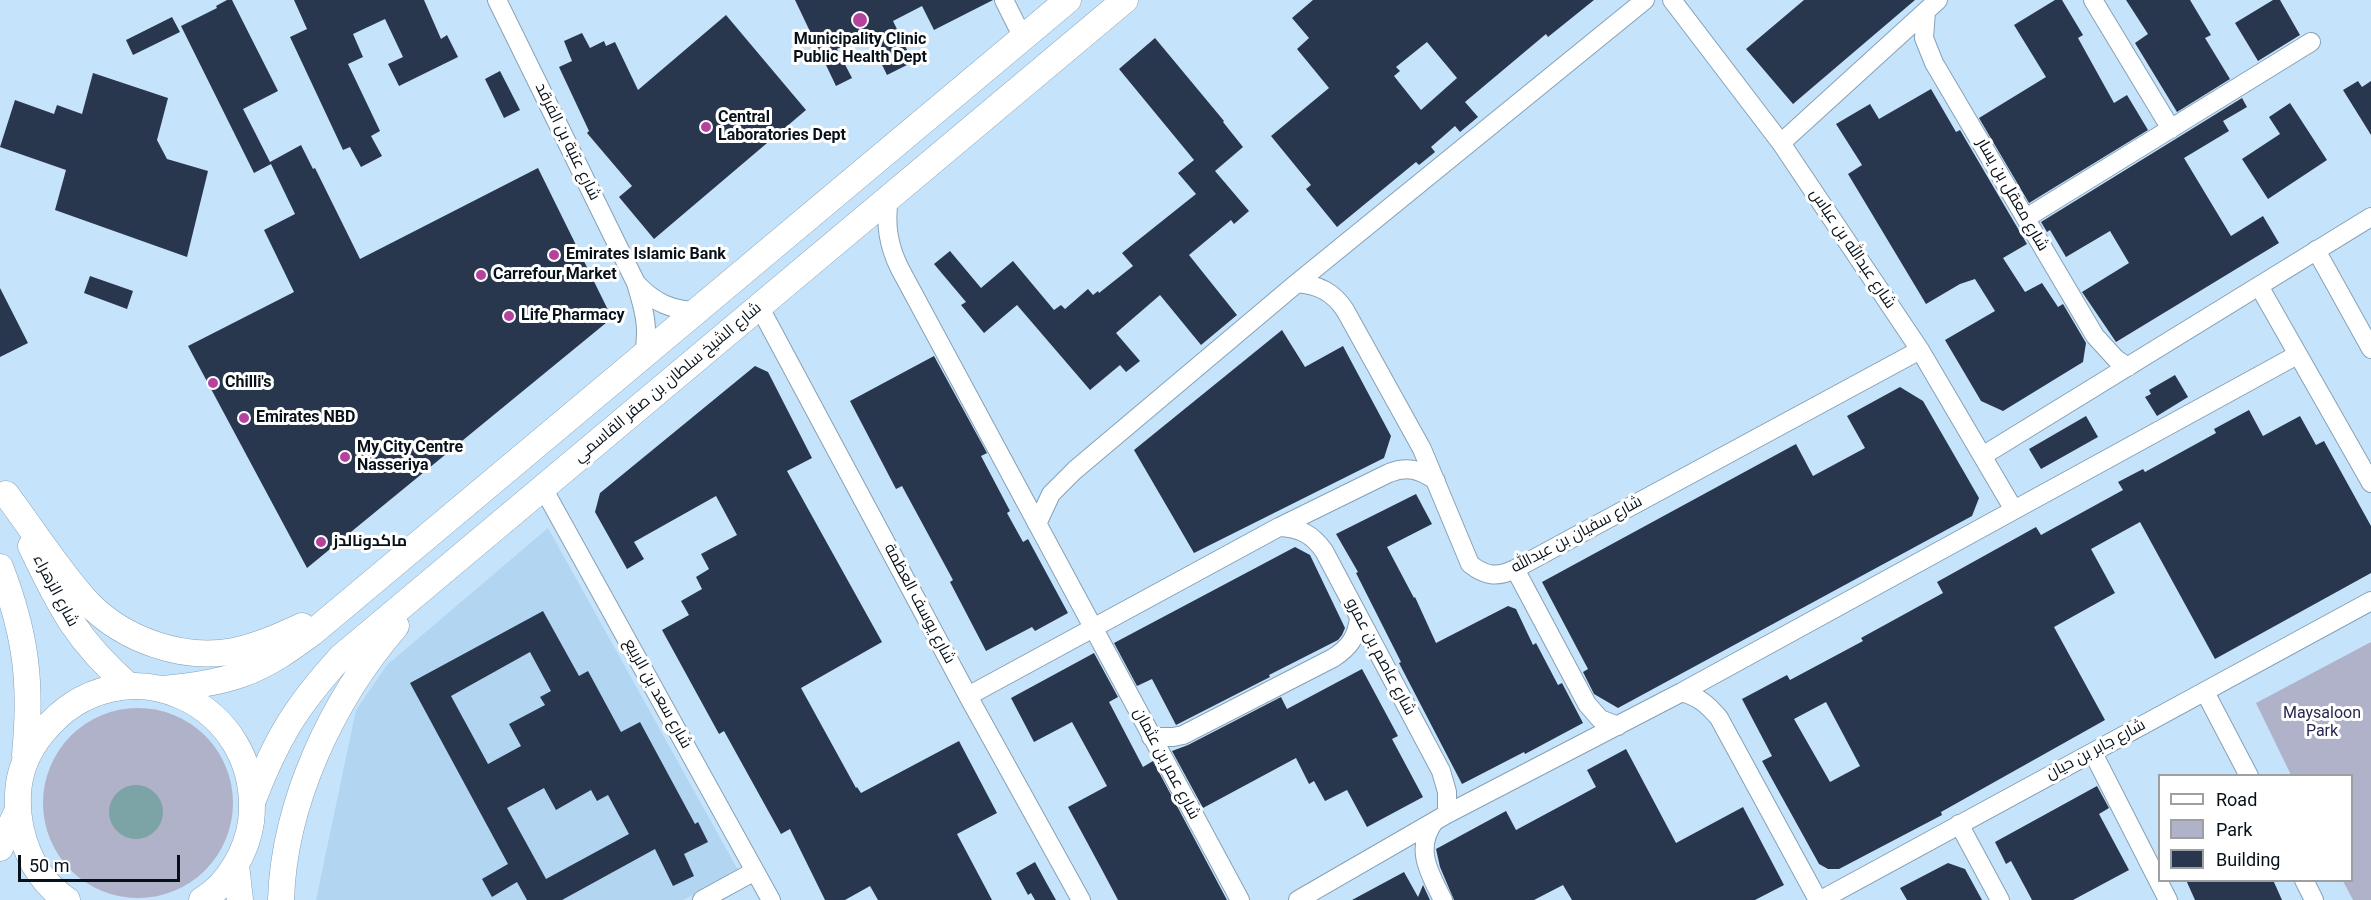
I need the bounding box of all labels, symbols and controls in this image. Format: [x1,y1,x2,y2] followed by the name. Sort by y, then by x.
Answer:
[851,11,869,29] marker: Municipality Clinic Public Health Dept
[793,30,927,68] place label: Municipality Clinic Public Health Dept
[530,80,604,204] street label: شارع عتبة بن الفرقد
[718,108,846,146] place label: Central Laboratories Dept
[699,120,713,134] marker: Central Laboratories Dept
[1972,135,2052,255] street label: شارع معقل بن يسار
[1805,185,1899,313] street label: شارع عبدالله بن عباس
[566,245,726,265] place label: Emirates Islamic Bank
[547,248,561,262] marker: Emirates Islamic Bank
[493,265,617,285] place label: Carrefour Market
[474,268,488,282] marker: Carrefour Market
[570,299,766,467] street label: شارع الشيخ سلطان بن صقر القاسمي
[521,306,625,326] place label: Life Pharmacy
[502,309,516,323] marker: Life Pharmacy
[225,373,271,393] place label: Chilli's
[206,376,220,390] marker: Chilli's
[256,408,355,428] place label: Emirates NBD
[237,411,251,425] marker: Emirates NBD
[357,438,463,476] place label: My City Centre Nasseriya
[338,450,352,464] marker: My City Centre Nasseriya
[1508,492,1646,578] street label: شارع سفيان بن عبدالله
[333,532,407,552] place label: ماكدونالدز
[314,535,328,549] marker: ماكدونالدز
[879,541,959,667] street label: شارع يوسف العظمة
[28,552,82,630] street label: شارع الزهراء
[1341,595,1419,719] street label: شارع عاصم بن عمرو
[619,636,695,752] street label: شارع سعد بن الربيع
[2283,704,2361,742] park label: Maysaloon Park
[1128,705,1204,823] street label: شارع عمر بن عثمان
[2043,716,2149,784] street label: شارع جابر بن حيان
[2158,774,2353,882] legend
[2216,789,2257,810] text: Road
[2216,819,2252,840] text: Park
[21,843,183,881] scale bar
[2216,849,2280,870] text: Building
[29,855,69,876] text: 50 m

